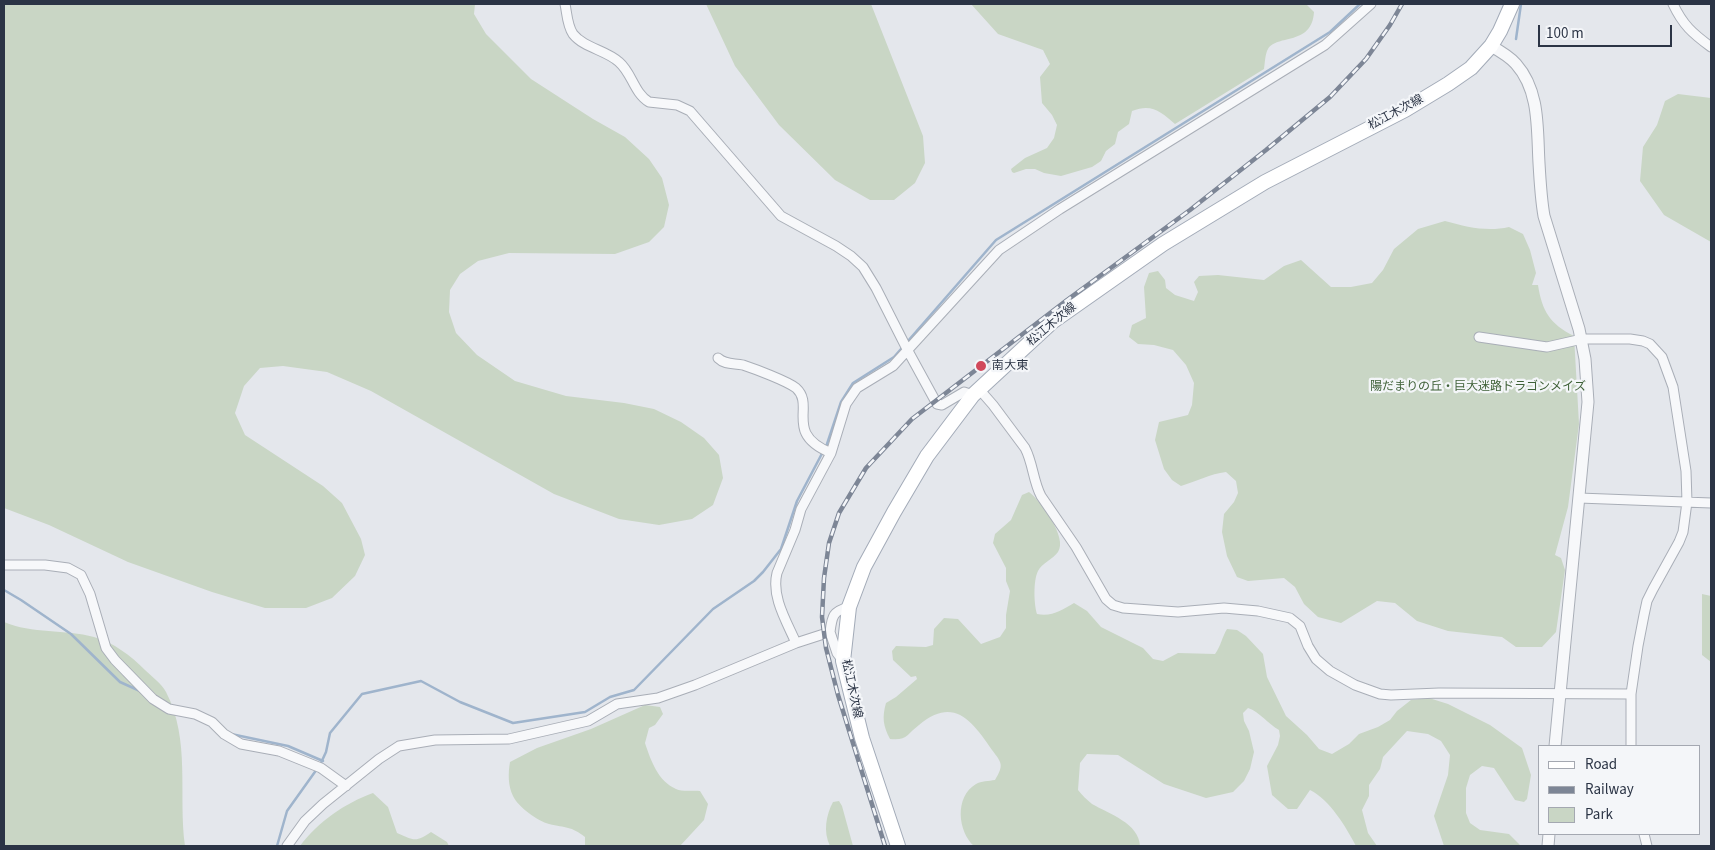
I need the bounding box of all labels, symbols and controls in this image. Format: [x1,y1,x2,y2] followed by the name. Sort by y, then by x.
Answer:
[1540,15,1674,47] scale bar
[1546,23,1584,44] text: 100 m
[1366,93,1426,133] street label: 松江木次線
[1024,300,1080,350] street label: 松江木次線
[974,359,988,373] marker: 南大東
[992,359,1028,373] place label: 南大東
[1370,380,1586,394] park label: 陽だまりの丘・巨大迷路ドラゴンメイズ
[838,658,864,720] street label: 松江木次線
[1538,745,1700,835] legend
[1585,754,1617,775] text: Road
[1585,779,1634,800] text: Railway
[1585,804,1613,825] text: Park

